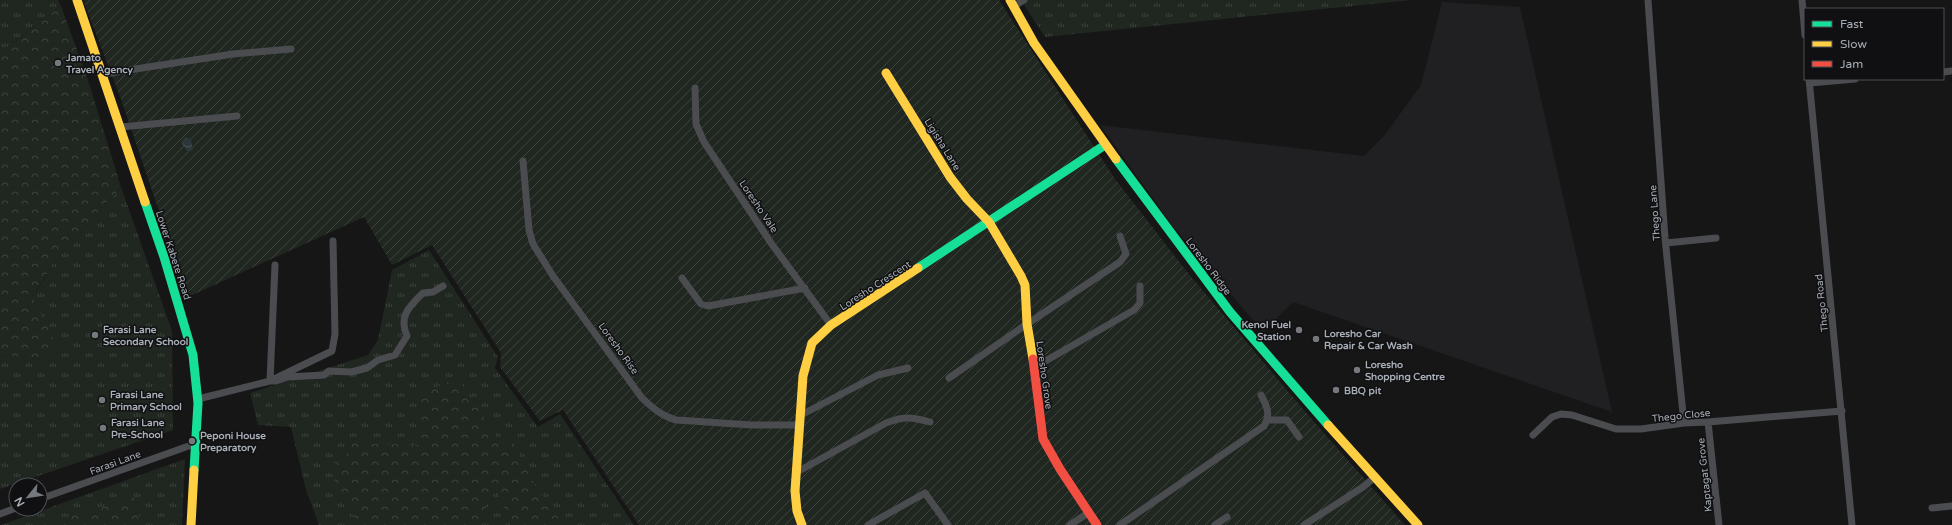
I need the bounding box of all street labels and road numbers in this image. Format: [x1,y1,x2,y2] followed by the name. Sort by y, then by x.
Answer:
[921,116,963,173] street label: Ligisha Lane
[736,178,780,235] street label: Loresho Vale
[1647,184,1663,241] street label: Thego Lane
[153,209,193,301] street label: Lower Kabete Road
[1183,236,1234,298] street label: Loresho Ridge
[838,258,914,313] street label: Loresho Crescent
[1813,273,1831,332] street label: Thego Road
[595,320,641,377] street label: Loresho Rise
[1033,340,1055,410] street label: Loresho Grove
[1651,407,1711,425] street label: Thego Close
[1695,437,1715,513] street label: Kaptagat Grove
[88,448,143,478] street label: Farasi Lane

